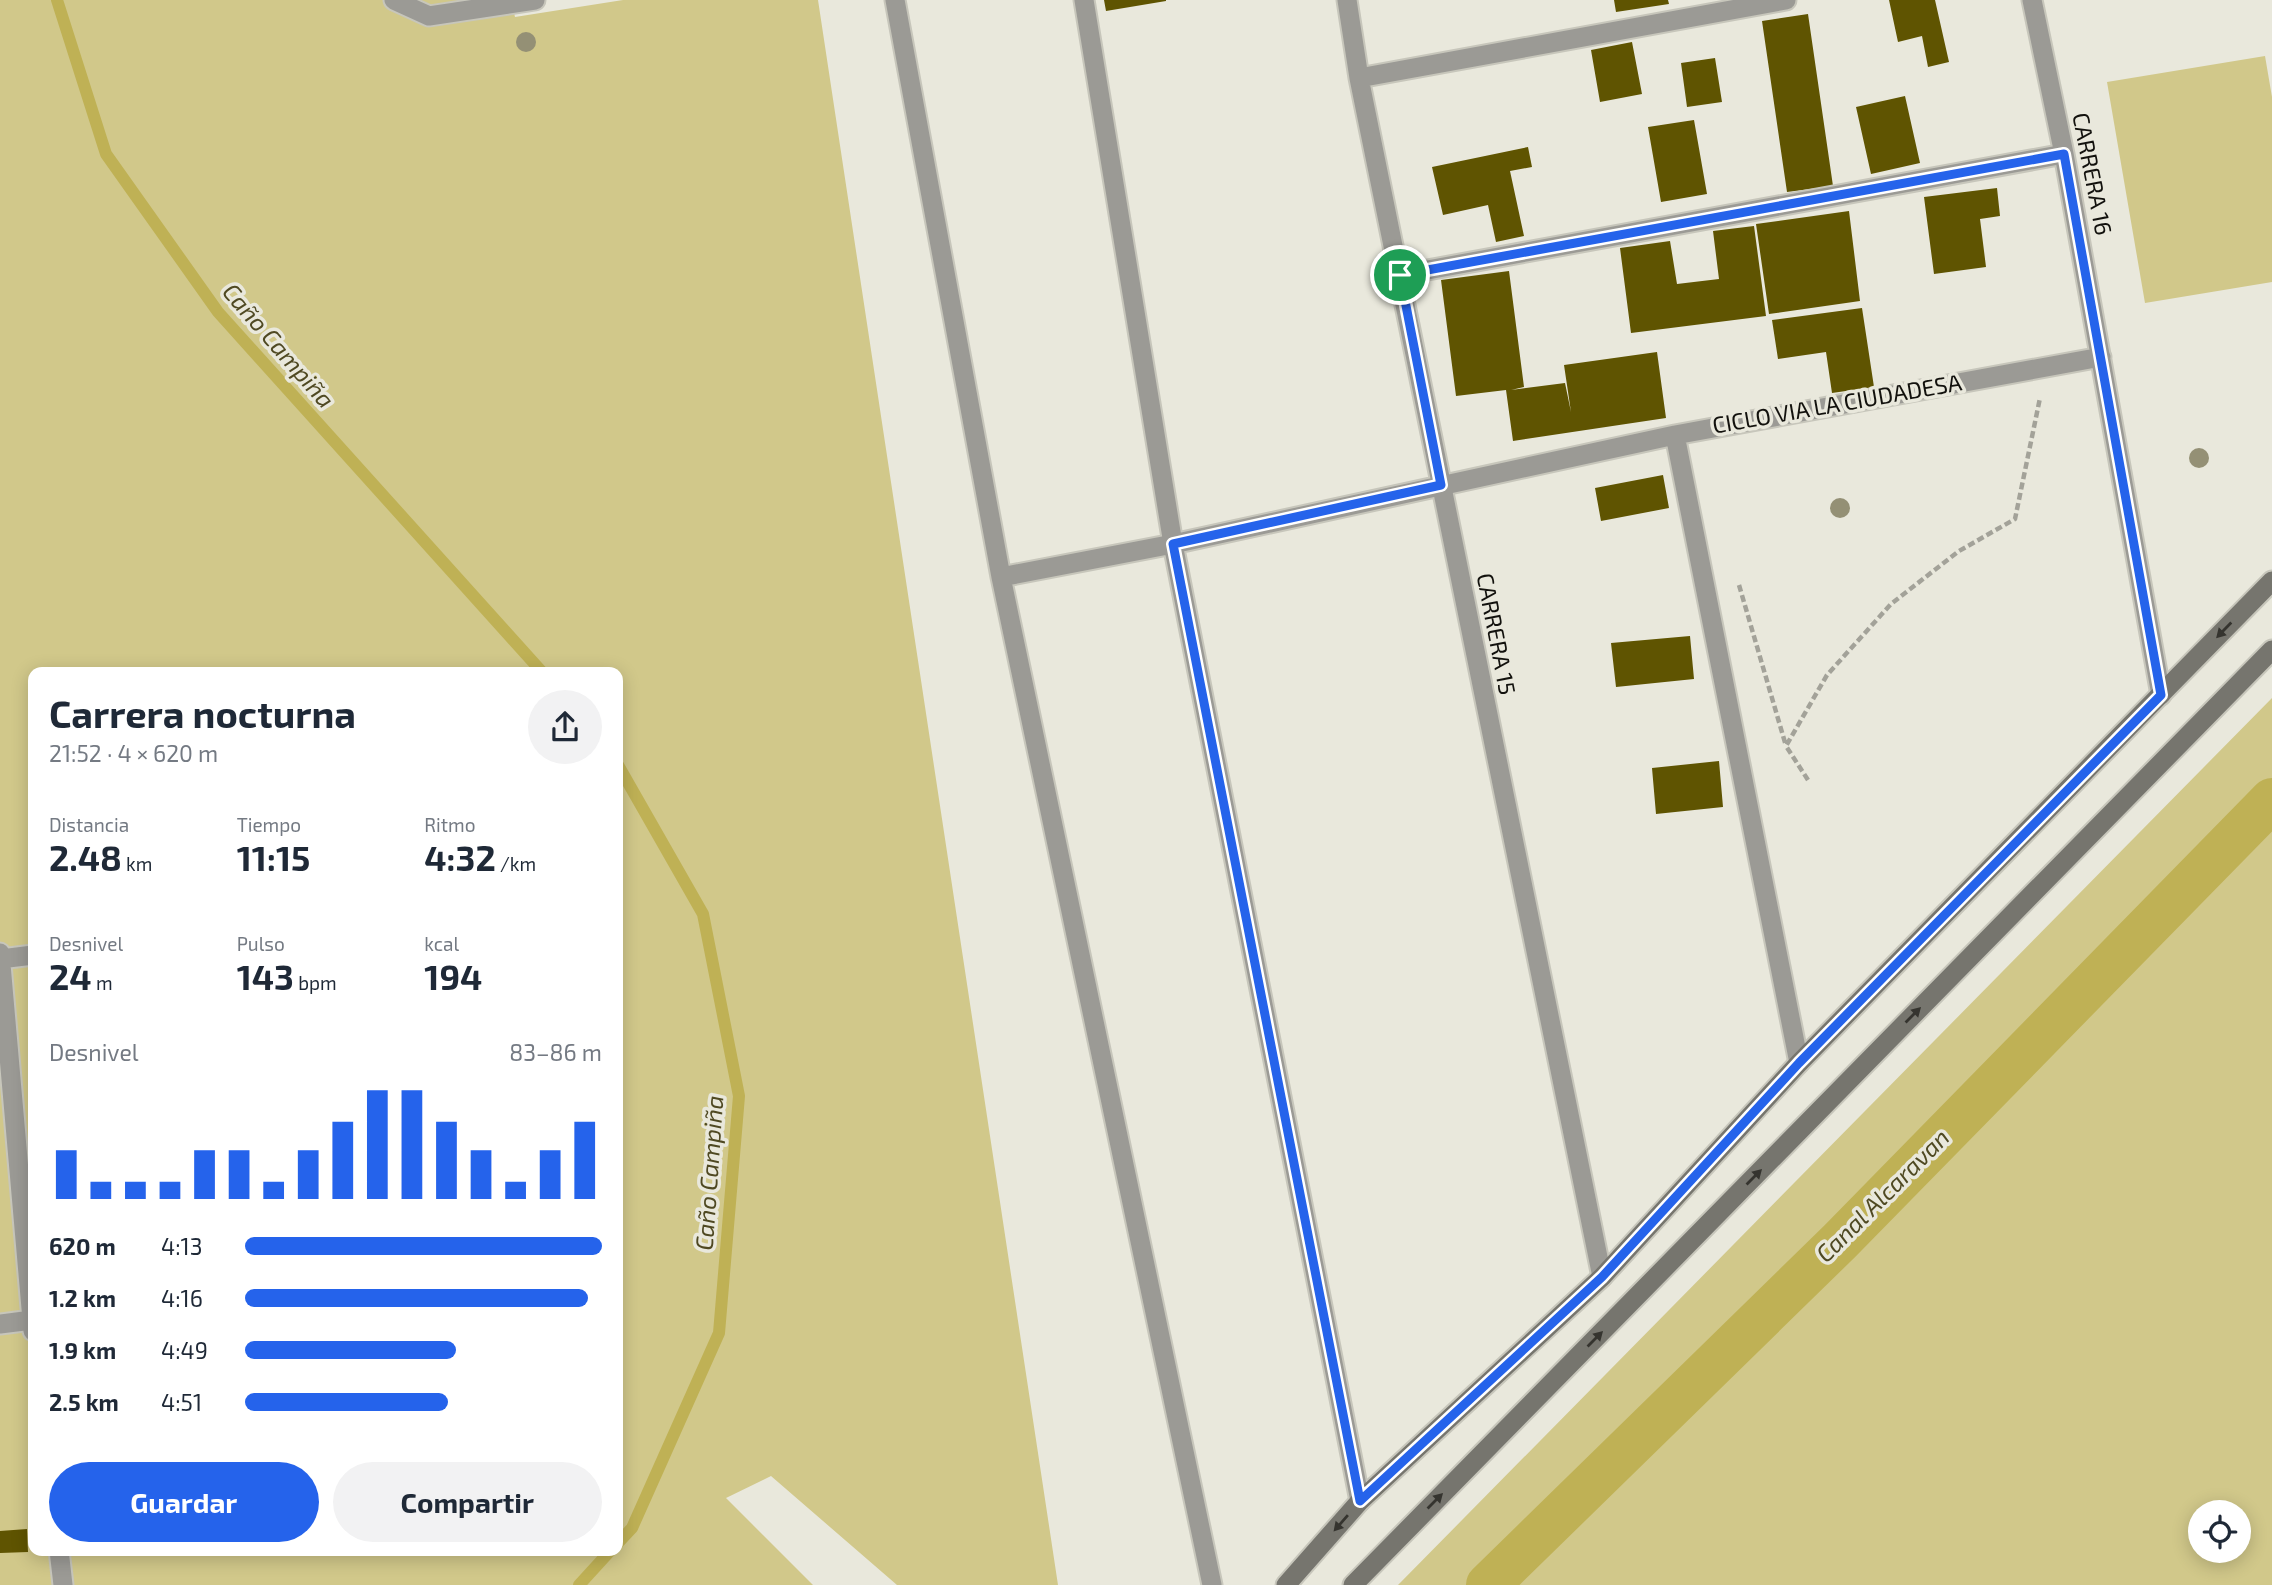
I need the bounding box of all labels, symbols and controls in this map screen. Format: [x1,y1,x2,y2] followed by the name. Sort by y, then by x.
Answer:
[2067,110,2119,237] street label: CARRERA 16
[1370,245,1430,305] pin
[1381,256,1419,294] icon: arrive
[217,277,341,413] water label: Caño Campiña
[1710,367,1964,439] street label: CICLO VIA LA CIUDADESA
[1471,571,1522,697] street label: CARRERA 15
[2217,621,2233,638] one-way arrow
[49,690,356,736] text: Carrera nocturna
[528,690,602,764] button: share
[49,739,218,767] text: 21:52 · 4 × 620 m
[49,813,129,836] text: Distancia
[237,813,301,836] text: Tiempo
[424,813,475,836] text: Ritmo
[49,836,122,878] text: 2.48
[237,836,310,878] text: 11:15
[424,836,496,878] text: 4:32
[122,852,152,875] text: km
[496,852,536,875] text: /km
[49,932,123,955] text: Desnivel
[237,932,285,955] text: Pulso
[424,932,459,955] text: kcal
[49,955,92,997] text: 24
[237,955,294,997] text: 143
[424,955,482,997] text: 194
[92,971,113,994] text: m
[294,971,337,994] text: bpm
[1905,1006,1922,1023] one-way arrow
[49,1038,139,1066] text: Desnivel
[509,1038,602,1066] text: 83–86 m
[689,1094,728,1251] water label: Caño Campiña
[1809,1122,1955,1268] water label: Canal Alcaravan
[1746,1169,1762,1185] one-way arrow
[49,1232,116,1260] text: 620 m
[161,1232,203,1260] text: 4:13
[49,1284,116,1312] text: 1.2 km
[161,1284,203,1312] text: 4:16
[1586,1331,1602,1348] one-way arrow
[49,1336,116,1364] text: 1.9 km
[161,1336,208,1364] text: 4:49
[49,1388,119,1416] text: 2.5 km
[161,1388,202,1416] text: 4:51
[49,1462,319,1542] button: Guardar
[333,1462,602,1542] button: Compartir
[1426,1494,1443,1510] one-way arrow
[2188,1500,2251,1563] map controls
[2188,1500,2251,1563] button: locate
[1333,1514,1349,1531] one-way arrow

